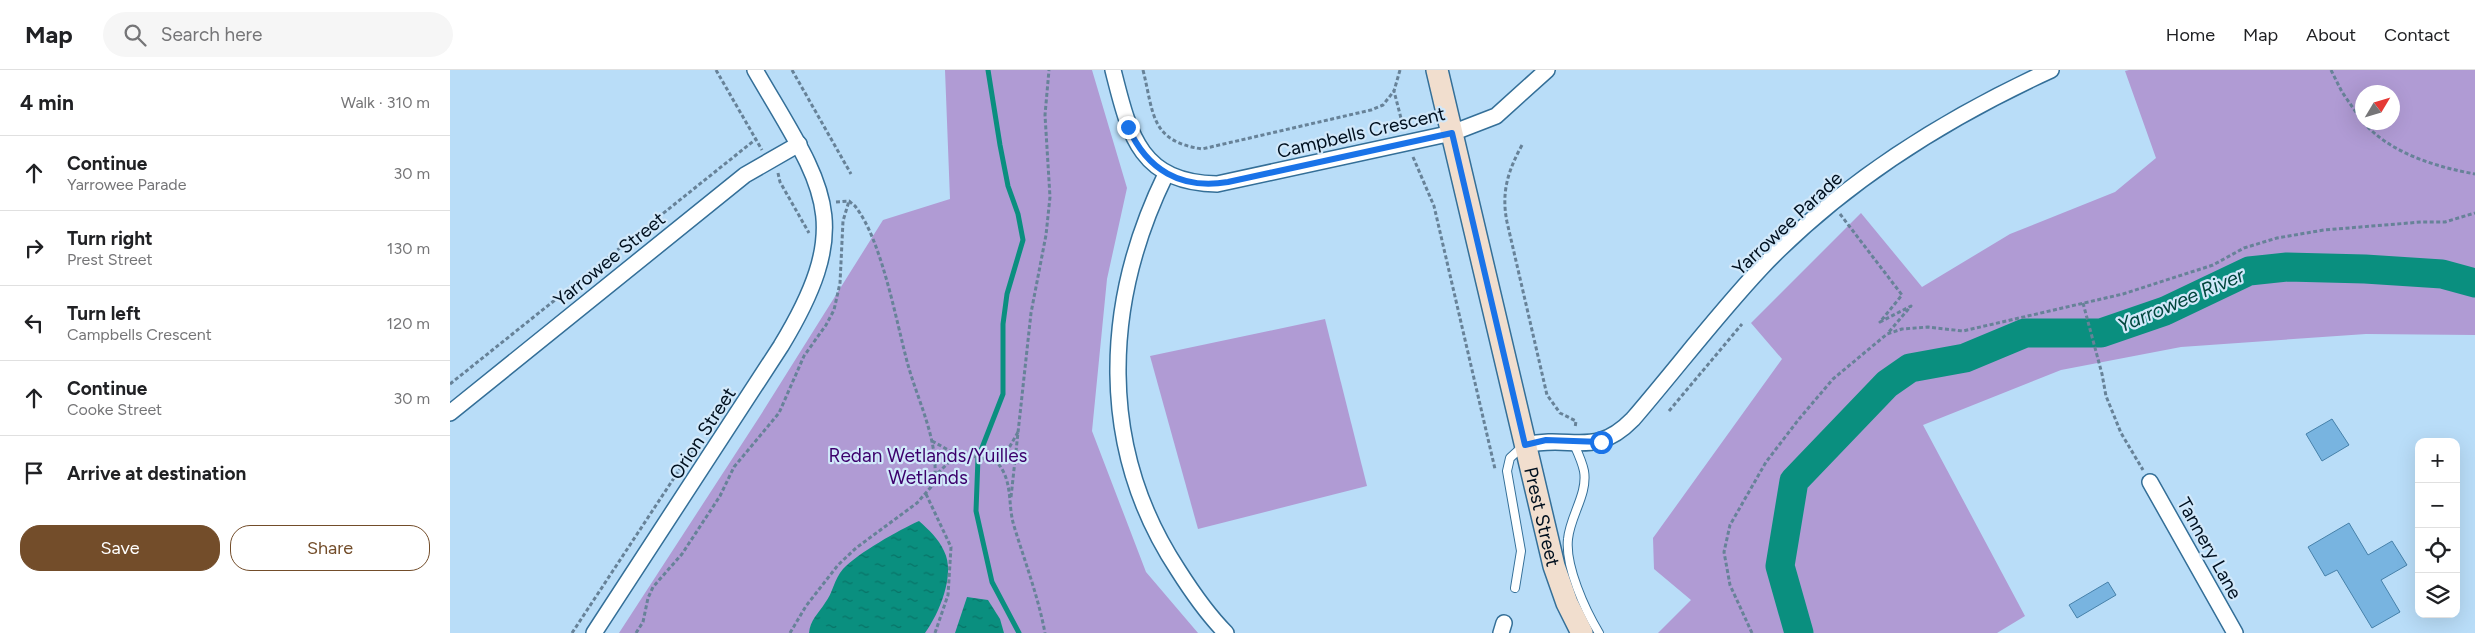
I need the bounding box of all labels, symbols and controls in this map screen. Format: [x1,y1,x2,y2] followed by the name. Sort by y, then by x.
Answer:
[103,12,453,57] search box
[25,20,73,49] text: Map
[121,21,149,49] icon: search
[161,23,262,46] text: Search here
[2166,24,2215,46] text: Home
[2243,24,2278,46] text: Map
[2306,24,2356,46] text: About
[2384,24,2450,46] text: Contact
[2355,85,2400,130] north arrow
[20,90,74,115] text: 4 min
[341,93,430,112] text: Walk · 310 m
[1275,102,1447,163] street label: Campbells Crescent
[1117,116,1140,139] route end
[67,152,147,175] text: Continue
[20,159,48,187] icon: ahead
[393,164,430,183] text: 30 m
[1728,167,1847,280] street label: Yarrowee Parade
[67,175,186,194] text: Yarrowee Parade
[549,207,670,311] street label: Yarrowee Street
[67,227,153,250] text: Turn right
[20,234,48,262] icon: right
[387,239,430,258] text: 130 m
[67,250,153,269] text: Prest Street
[2114,262,2249,337] water label: Yarrowee River
[67,302,141,325] text: Turn left
[20,309,48,337] icon: left
[387,314,430,333] text: 120 m
[67,325,212,344] text: Campbells Crescent
[67,377,147,400] text: Continue
[664,383,741,484] street label: Orion Street
[20,384,48,412] icon: ahead
[393,389,430,408] text: 30 m
[67,400,162,419] text: Cooke Street
[1590,431,1613,454] route start
[2415,438,2460,618] map controls
[2415,438,2460,483] button: +
[829,444,1028,489] park label: Redan Wetlands/Yuilles Wetlands
[20,459,48,487] icon: arrive
[67,462,246,485] text: Arrive at destination
[1519,465,1565,569] street label: Prest Street
[2415,483,2460,528] button: −
[2172,494,2247,603] street label: Tannery Lane
[20,525,220,571] button: Save
[230,525,430,571] button: Share
[2415,528,2460,573] button: locate
[2415,573,2460,618] button: layers

